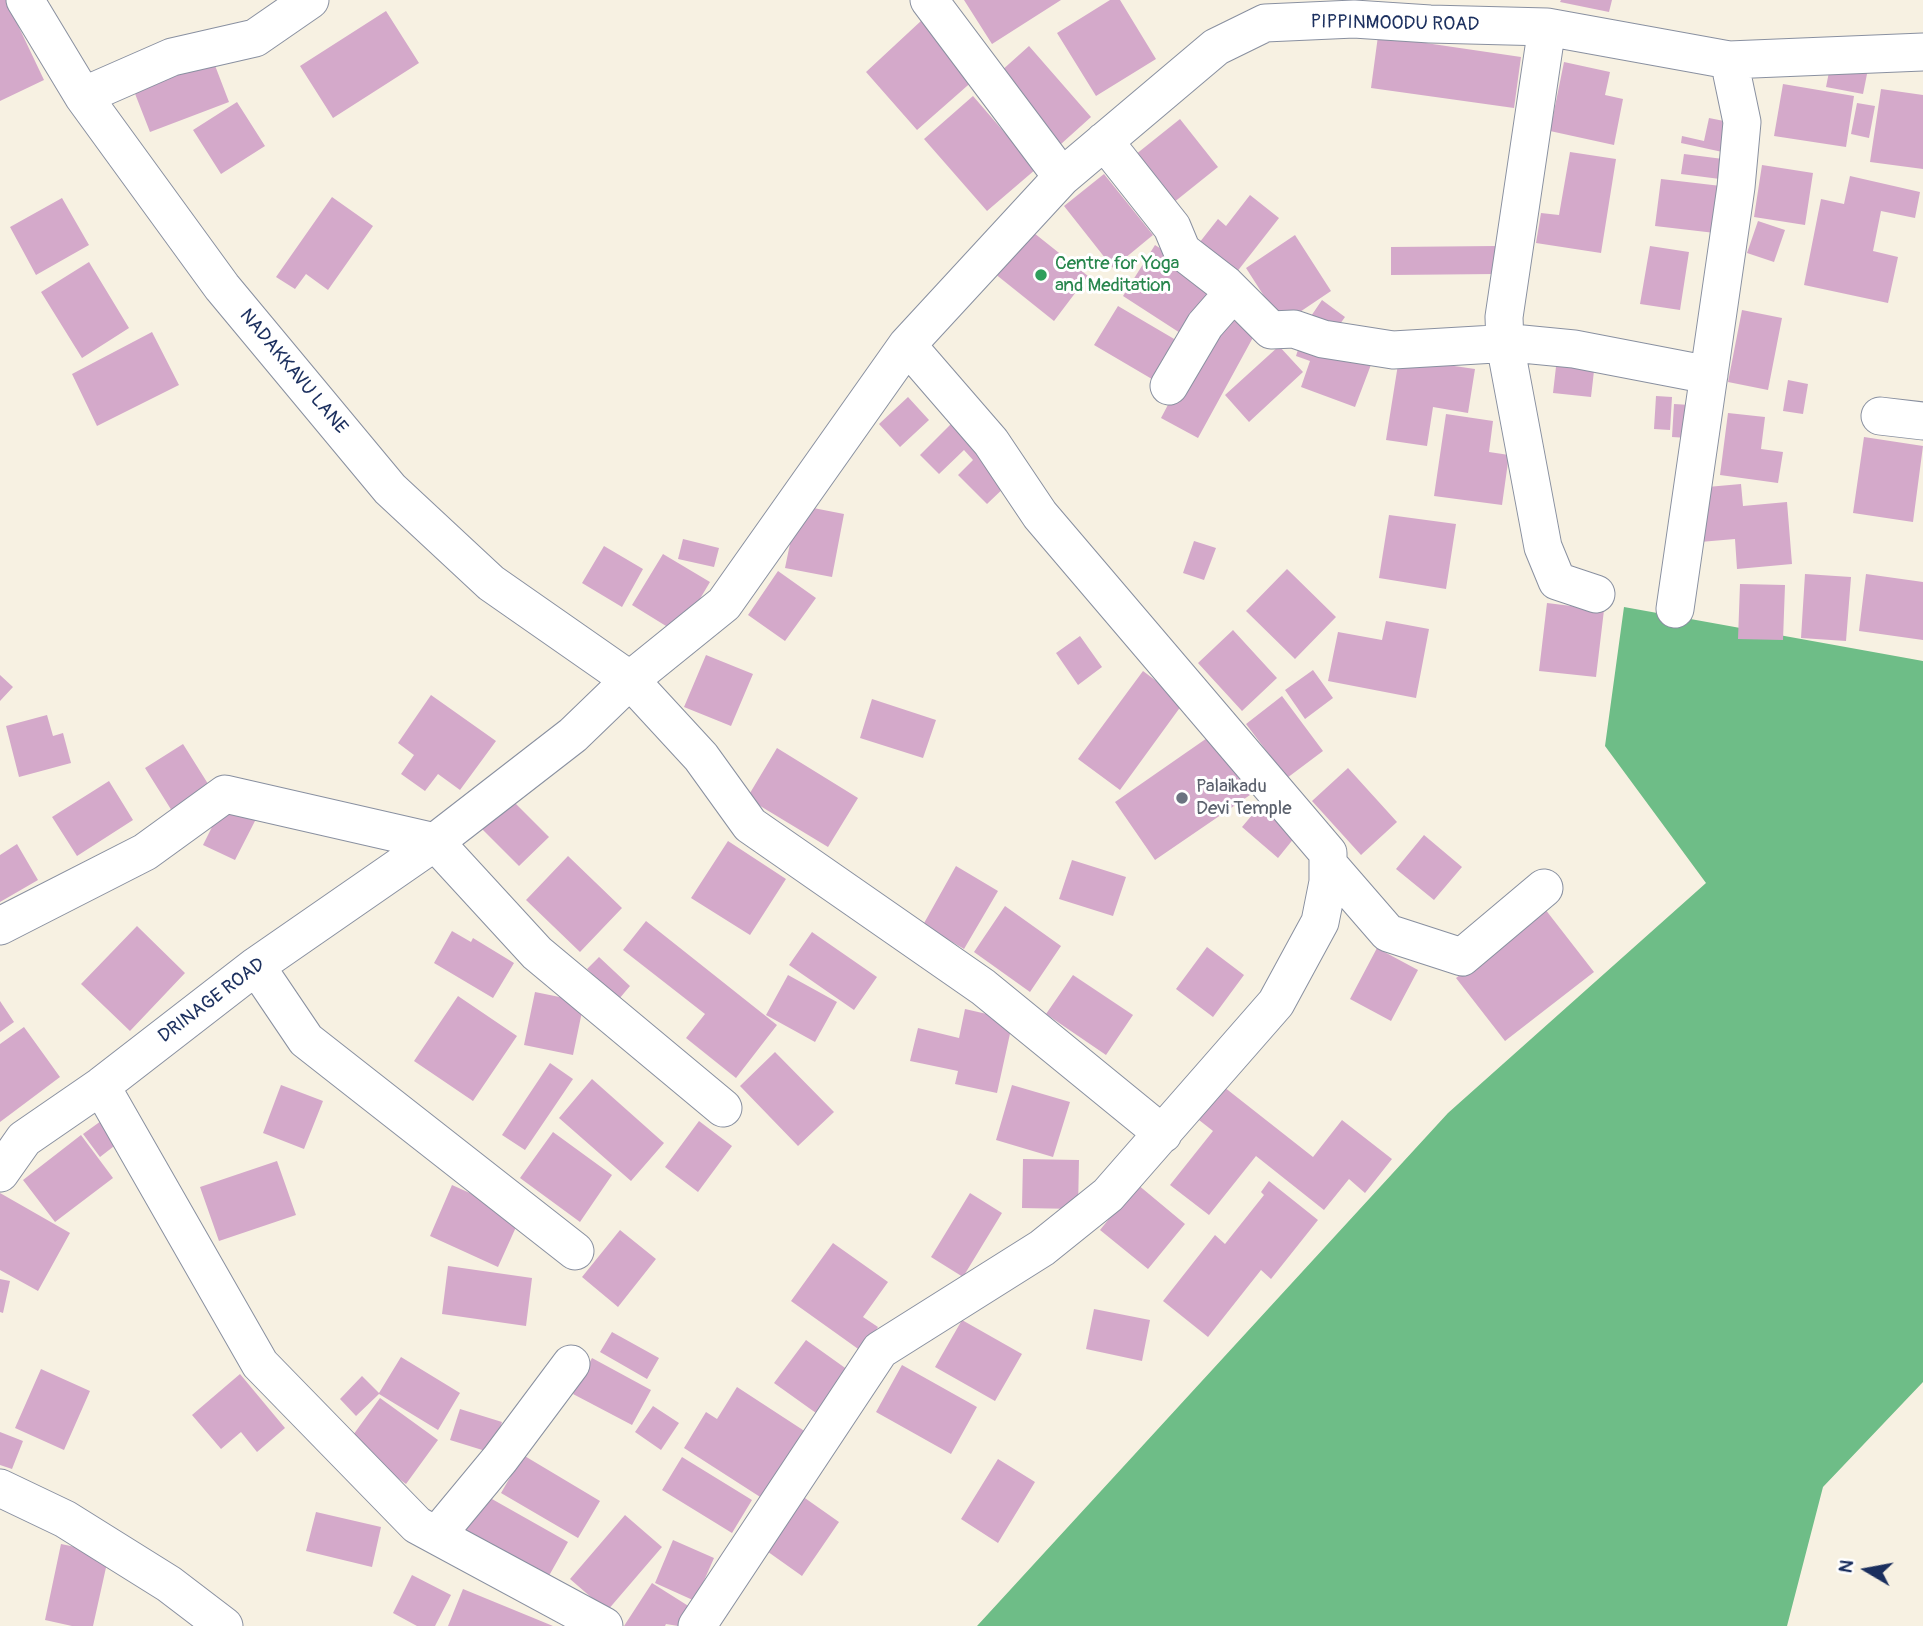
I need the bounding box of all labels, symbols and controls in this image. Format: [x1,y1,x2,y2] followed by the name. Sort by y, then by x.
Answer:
[1310,11,1480,37] street label: PIPPINMOODU ROAD
[1055,253,1179,297] place label: Centre for Yoga and Meditation
[1033,267,1049,283] marker: Centre for Yoga and Meditation
[234,305,352,439] street label: NADAKKAVU LANE
[1196,776,1292,820] place label: Palaikadu Devi Temple
[1174,790,1190,806] marker: Palaikadu Devi Temple
[154,954,270,1048] street label: DRINAGE ROAD
[1832,1535,1902,1605] north arrow
[1833,1558,1859,1575] text: N

